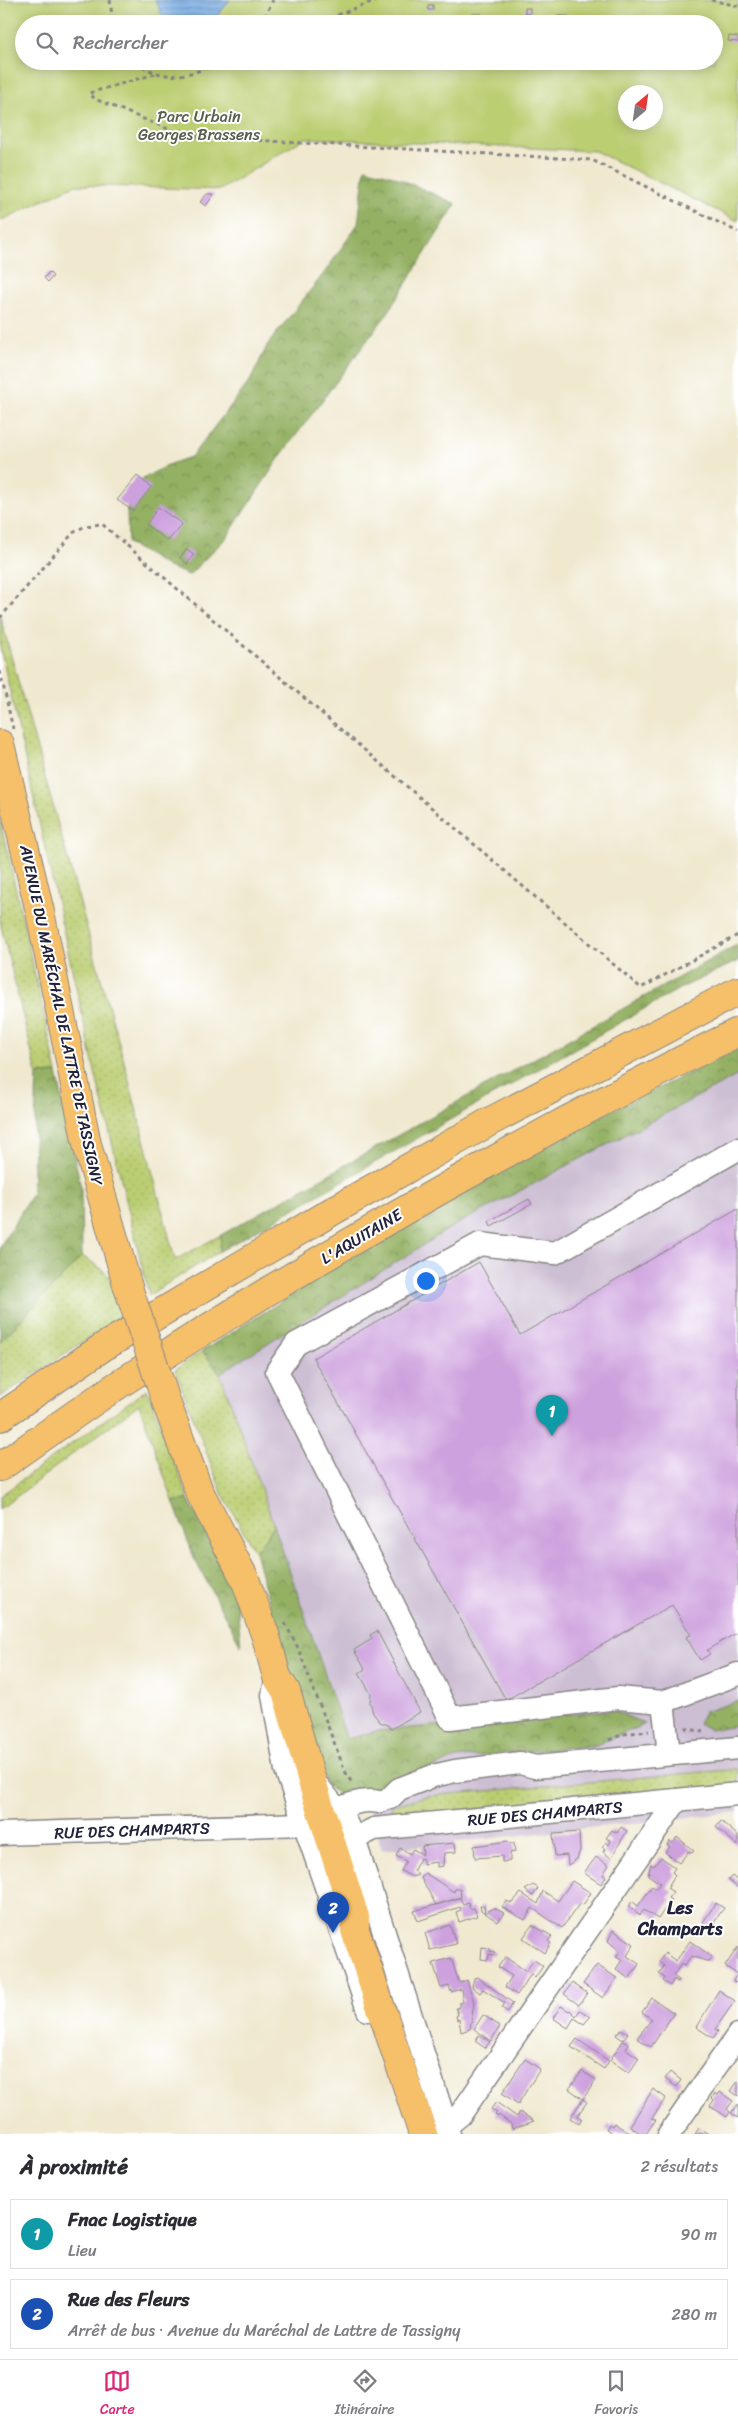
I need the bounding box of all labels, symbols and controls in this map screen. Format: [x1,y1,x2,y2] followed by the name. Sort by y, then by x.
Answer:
[15,15,723,70] search box
[73,26,168,59] text: Rechercher
[33,29,61,57] icon: search
[618,85,663,130] north arrow
[138,102,261,149] park label: Parc Urbain Georges Brassens
[11,841,112,1189] street label: AVENUE DU MARÉCHAL DE LATTRE DE TASSIGNY
[315,1200,409,1272] street label: L'AQUITAINE
[413,1268,439,1294] your location
[536,1395,568,1436] pin: 1
[466,1792,624,1835] street label: RUE DES CHAMPARTS
[54,1813,210,1848] street label: RUE DES CHAMPARTS
[317,1892,349,1933] pin: 2
[637,1892,723,1945] district label: Les Champarts
[20,2148,128,2186] text: À proximité
[641,2152,718,2181] text: 2 résultats
[68,2203,197,2236] text: Fnac Logistique
[34,2220,40,2249] text: 1
[681,2220,717,2249] text: 90 m
[68,2236,97,2265] text: Lieu
[68,2283,190,2316] text: Rue des Fleurs
[32,2300,42,2329] text: 2
[672,2300,717,2329] text: 280 m
[68,2316,460,2345] text: Arrêt de bus · Avenue du Maréchal de Lattre de Tassigny
[100,2367,135,2422] tab: Carte
[335,2367,395,2422] tab: Itinéraire
[594,2367,638,2422] tab: Favoris

